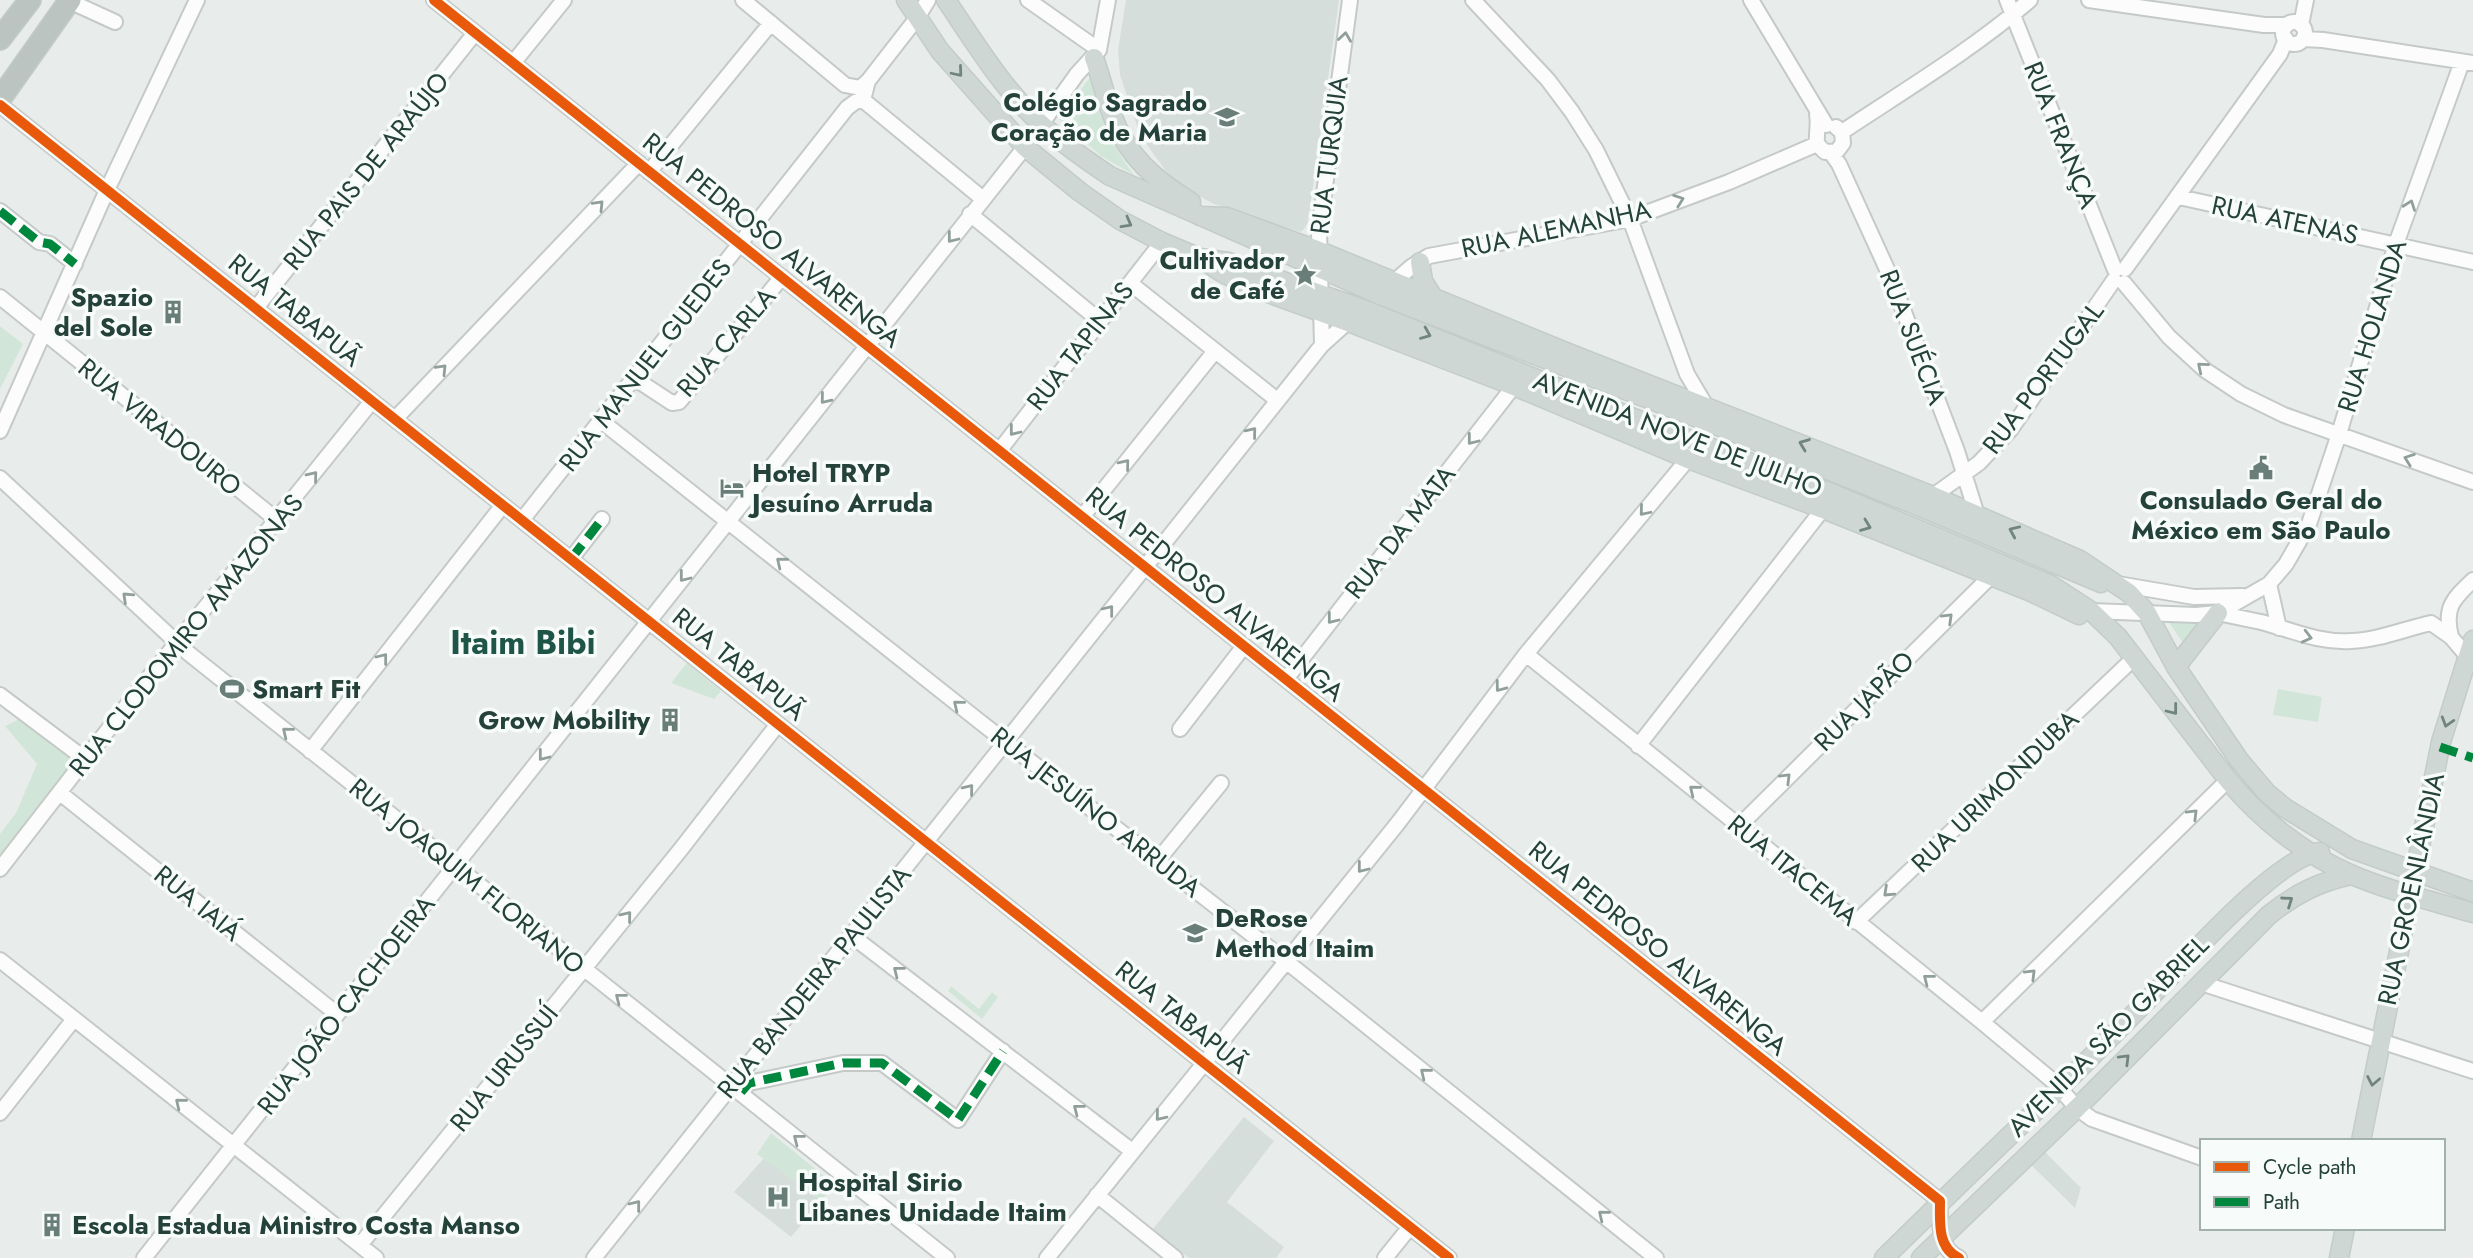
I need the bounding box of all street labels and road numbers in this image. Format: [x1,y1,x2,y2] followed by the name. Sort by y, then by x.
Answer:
[2014,56,2108,215] street label: RUA FRANÇA
[274,64,458,278] street label: RUA PAIS DE ARAÚJO
[1300,73,1358,236] street label: RUA TURQUIA
[634,124,910,357] street label: RUA PEDROSO ALVARENGA
[2208,186,2362,254] street label: RUA ATENAS
[1458,190,1655,268] street label: RUA ALEMANHA
[2328,234,2417,417] street label: RUA HOLANDA
[220,244,370,376] street label: RUA TABAPUÃ
[550,250,740,480] street label: RUA MANUEL GUEDES
[1870,264,1956,411] street label: RUA SUÉCIA
[1017,273,1143,419] street label: RUA TAPINAS
[668,278,785,405] street label: RUA CARLA
[1973,294,2113,462] street label: RUA PORTUGAL
[70,349,250,505] street label: RUA VIRADOURO
[1528,361,1828,507] street label: AVENIDA NOVE DE JULHO
[1336,456,1465,607] street label: RUA DA MATA
[1077,478,1353,711] street label: RUA PEDROSO ALVARENGA
[60,486,312,784] street label: RUA CLODOMIRO AMAZONAS
[664,598,814,730] street label: RUA TABAPUÃ
[1805,642,1923,760] street label: RUA JAPÃO
[1903,700,2088,881] street label: RUA URIMONDUBA
[983,718,1210,907] street label: RUA JESUÍNO ARRUDA
[341,769,593,983] street label: RUA JOAQUIM FLORIANO
[2368,769,2454,1009] street label: RUA GROENLÂNDIA
[1720,805,1867,935] street label: RUA ITACEMA
[1520,832,1796,1065] street label: RUA PEDROSO ALVARENGA
[146,856,251,951] street label: RUA IAIÁ
[708,857,921,1107] street label: RUA BANDEIRA PAULISTA
[248,886,444,1123] street label: RUA JOÃO CACHOEIRA
[1999,926,2218,1145] street label: AVENIDA SÃO GABRIEL
[1107,951,1257,1083] street label: RUA TABAPUÃ
[441,996,568,1140] street label: RUA URUSSUÍ

